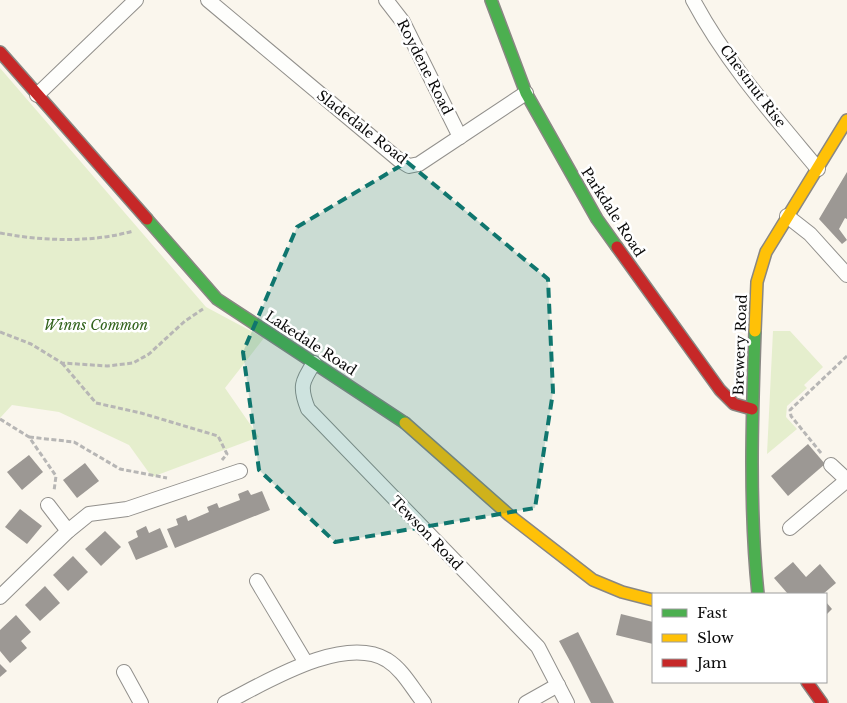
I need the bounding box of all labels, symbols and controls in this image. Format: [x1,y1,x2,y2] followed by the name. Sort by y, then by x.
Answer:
[393,16,457,118] street label: Roydene Road
[716,41,790,131] street label: Chestnut Rise
[313,86,411,168] street label: Sladedale Road
[577,164,649,261] street label: Parkdale Road
[729,294,751,396] street label: Brewery Road
[262,307,360,379] street label: Lakedale Road
[44,316,148,334] park label: Winns Common
[387,492,467,574] street label: Tewson Road
[652,593,827,683] legend
[697,603,728,622] text: Fast
[697,628,734,647] text: Slow
[695,653,727,672] text: Jam

